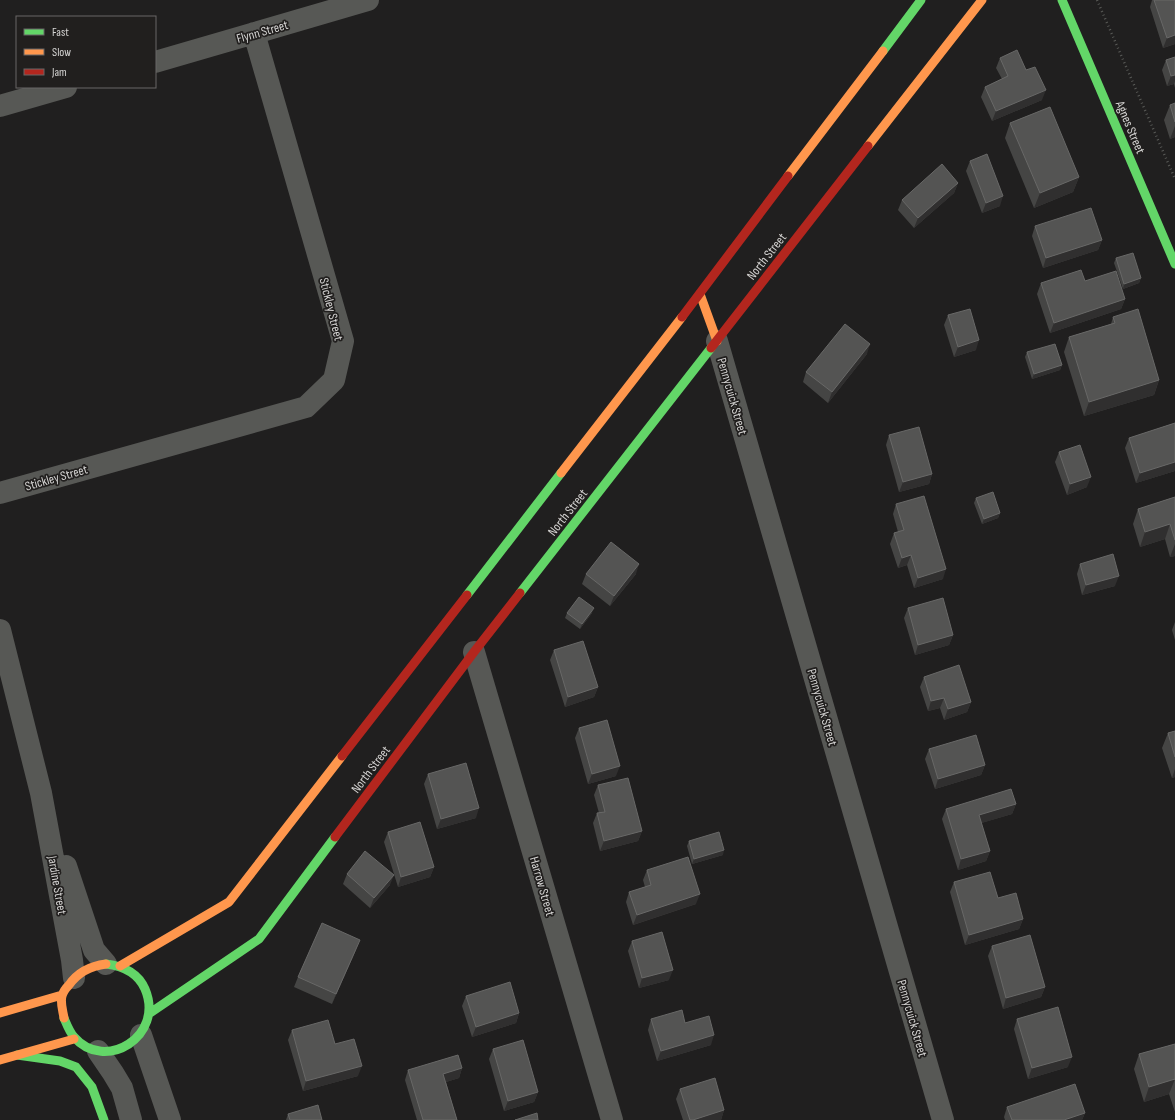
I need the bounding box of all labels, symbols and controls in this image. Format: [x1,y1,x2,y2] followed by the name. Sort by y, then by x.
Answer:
[16,16,156,88] legend
[235,17,290,47] street label: Flynn Street
[52,25,69,40] text: Fast
[52,45,71,60] text: Slow
[51,65,67,80] text: Jam
[1111,98,1148,156] street label: Agnes Street
[744,230,790,283] street label: North Street
[316,276,347,342] street label: Stickley Street
[713,356,751,437] street label: Pennycuick Street
[23,461,89,494] street label: Stickley Street
[545,486,591,539] street label: North Street
[803,667,841,748] street label: Pennycuick Street
[348,743,394,796] street label: North Street
[44,854,70,916] street label: Jardine Street
[526,855,558,918] street label: Harrow Street
[893,978,931,1059] street label: Pennycuick Street

